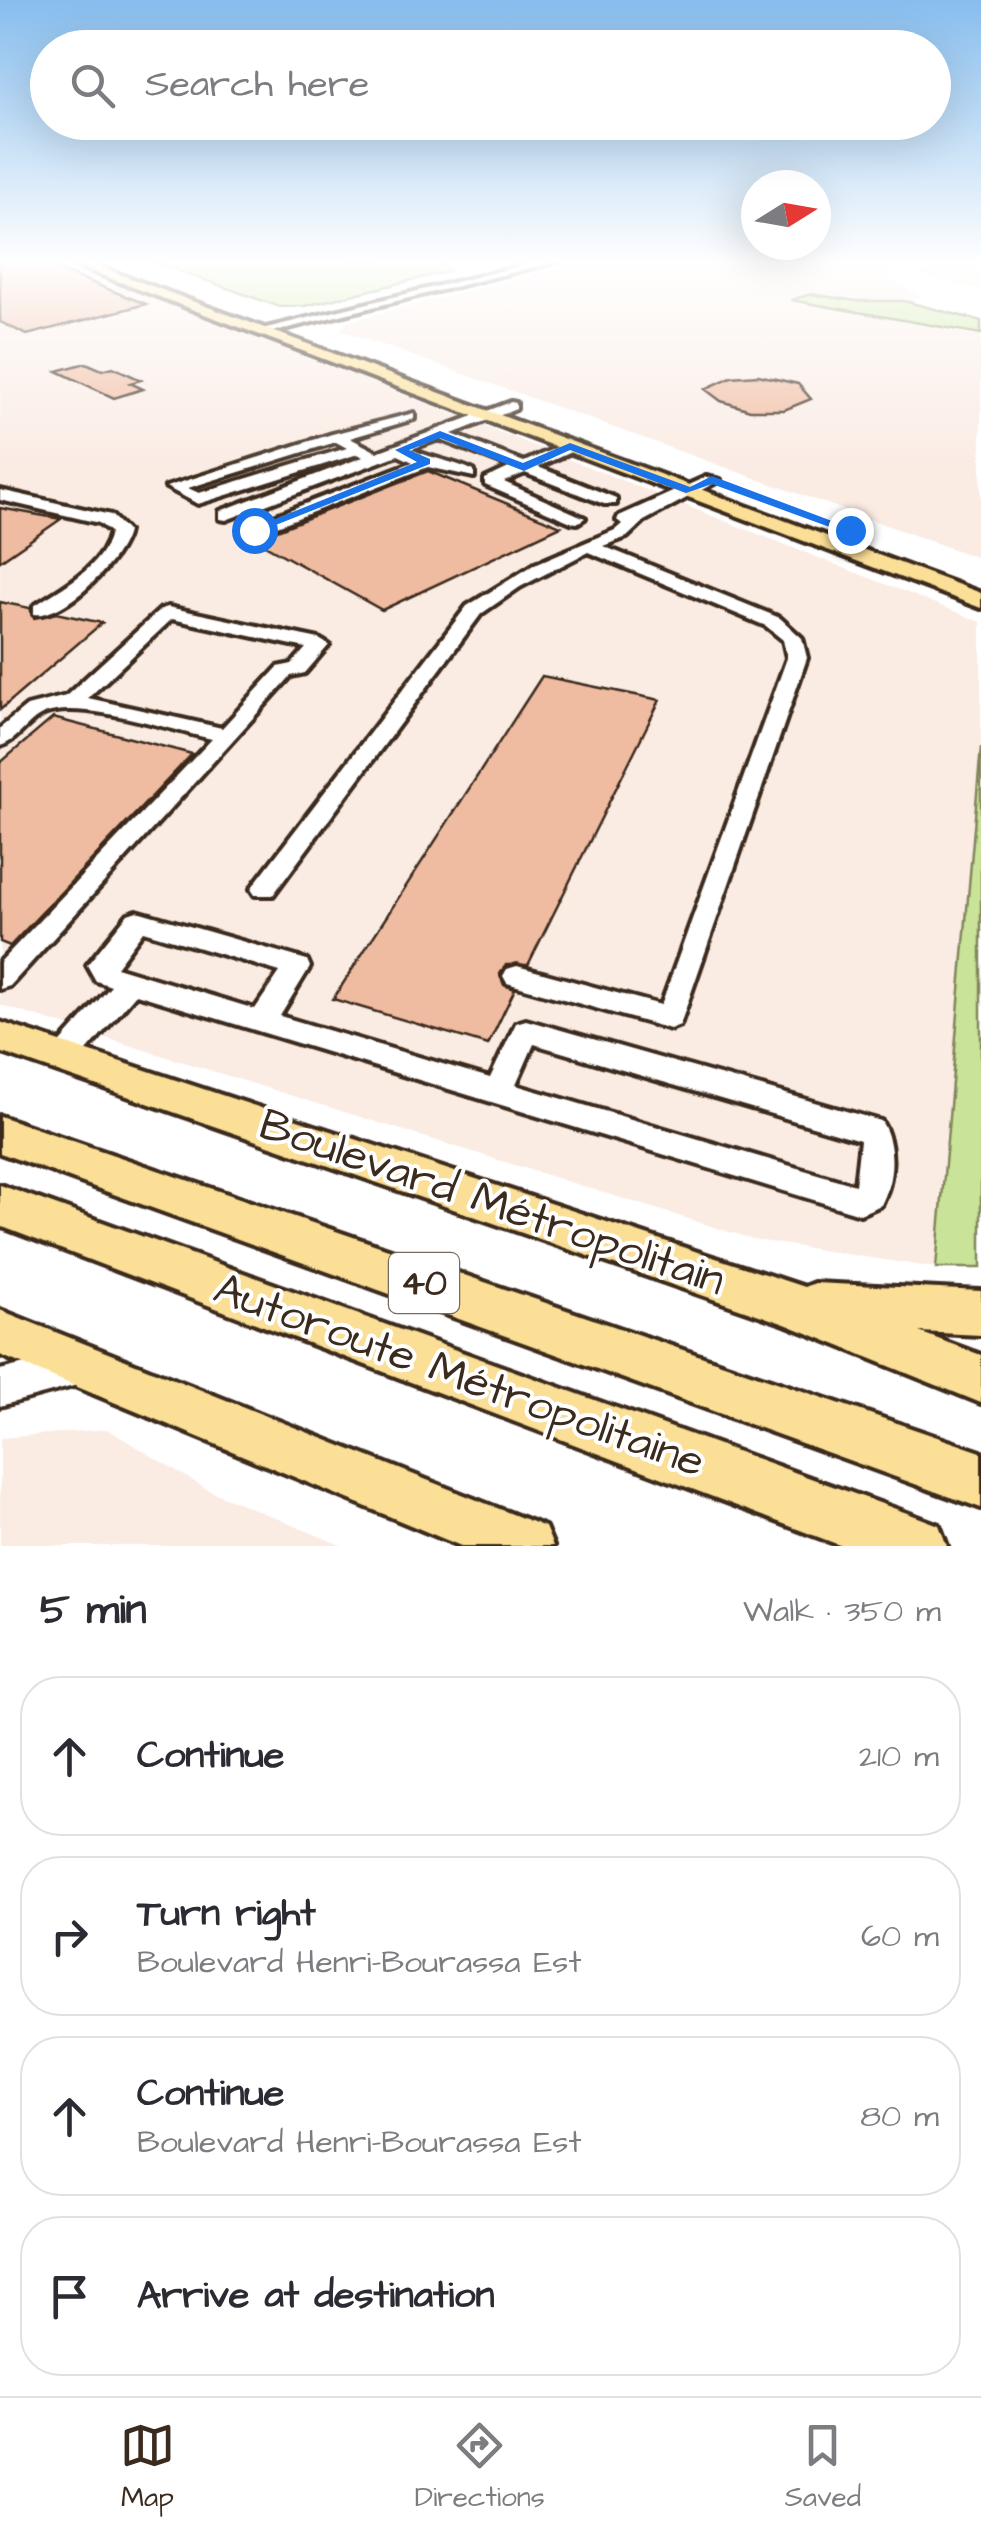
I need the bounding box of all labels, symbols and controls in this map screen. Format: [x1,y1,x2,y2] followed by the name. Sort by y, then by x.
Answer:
[30,30,951,140] search box
[65,58,120,113] icon: search
[145,59,369,111] text: Search here
[741,170,831,260] north arrow
[232,508,278,554] route start
[828,508,874,554] route end
[251,1094,733,1312] street label: Boulevard Métropolitain
[389,1253,459,1313] road number: 40
[205,1258,713,1494] street label: Autoroute Métropolitaine
[40,1582,147,1640] text: 5 min
[743,1589,941,1634] text: Walk · 350 m
[42,1729,97,1784] icon: ahead
[137,1730,284,1782] text: Continue
[859,1734,939,1779] text: 210 m
[137,1888,316,1940] text: Turn right
[42,1909,97,1964] icon: right
[861,1914,939,1959] text: 60 m
[137,1940,581,1985] text: Boulevard Henri-Bourassa Est
[137,2068,284,2120] text: Continue
[42,2089,97,2144] icon: ahead
[860,2094,939,2139] text: 80 m
[137,2120,581,2165] text: Boulevard Henri-Bourassa Est
[42,2269,97,2324] icon: arrive
[137,2270,494,2322] text: Arrive at destination
[120,2418,175,2517] tab: Map
[415,2418,545,2517] tab: Directions
[785,2418,861,2517] tab: Saved

